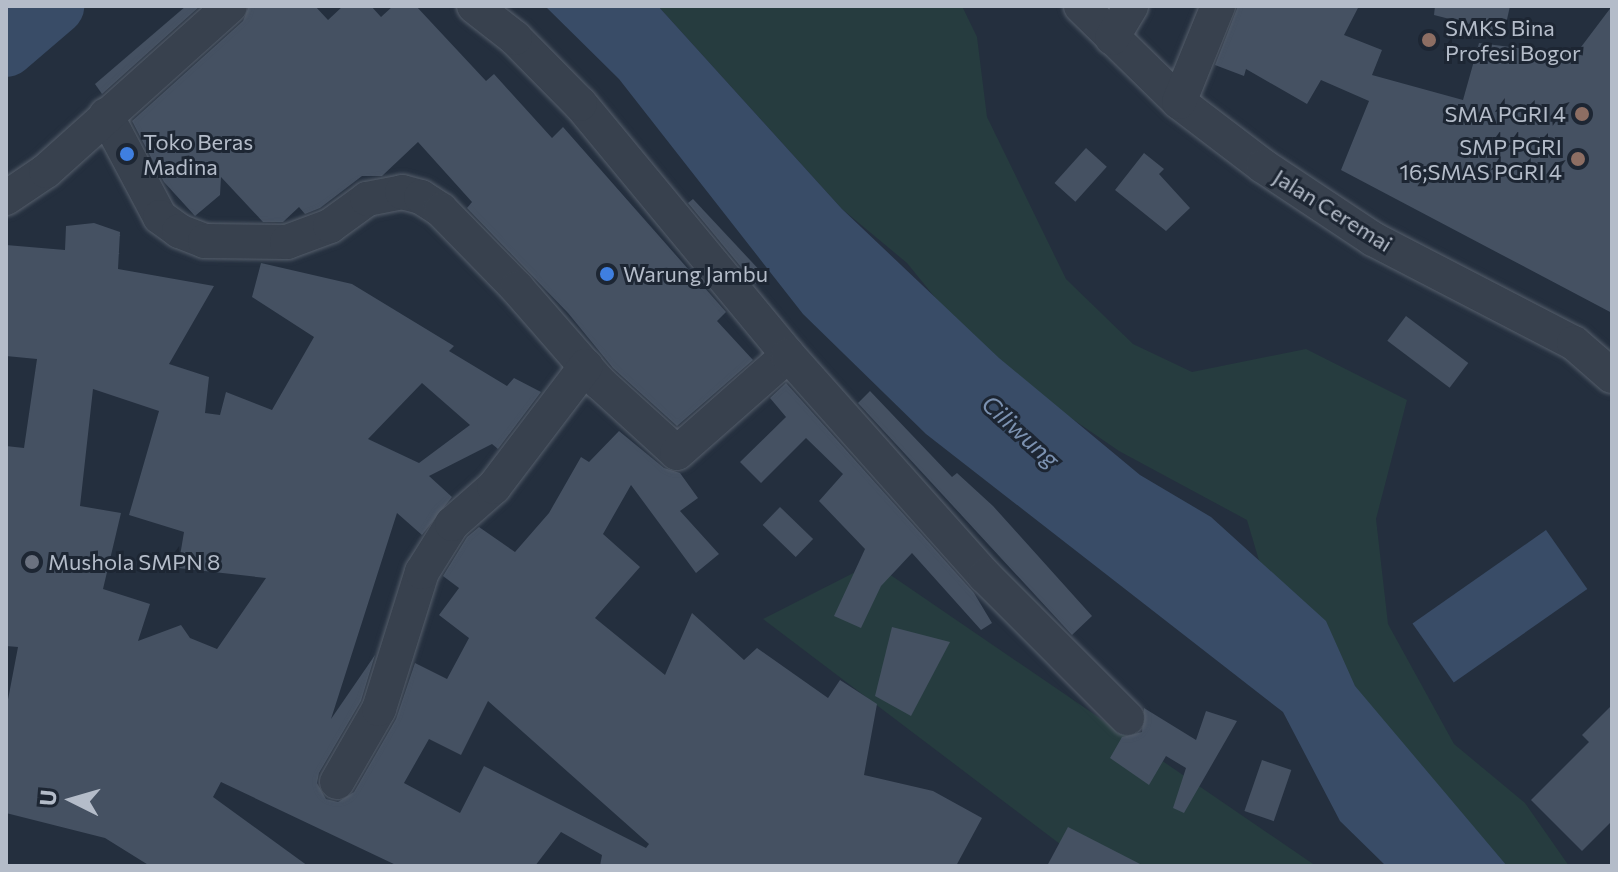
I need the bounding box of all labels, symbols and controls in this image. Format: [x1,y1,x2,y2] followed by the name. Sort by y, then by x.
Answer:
[1445,14,1581,66] place label: SMKS Bina Profesi Bogor
[1420,31,1438,49] marker: SMKS Bina Profesi Bogor
[1444,101,1566,127] place label: SMA PGRI 4
[1573,105,1591,123] marker: SMA PGRI 4
[143,128,253,180] place label: Toko Beras Madina
[1400,133,1562,184] place label: SMP PGRI 16;SMAS PGRI 4
[118,145,136,163] marker: Toko Beras Madina
[1569,150,1587,168] marker: SMP PGRI 16;SMAS PGRI 4
[1269,163,1397,257] street label: Jalan Ceremai
[623,261,768,287] place label: Warung Jambu
[598,265,616,283] marker: Warung Jambu
[976,389,1066,473] water label: Ciliwung
[48,549,220,575] place label: Mushola SMPN 8
[23,553,41,571] marker: Mushola SMPN 8
[32,760,112,840] north arrow
[33,789,62,807] text: U

